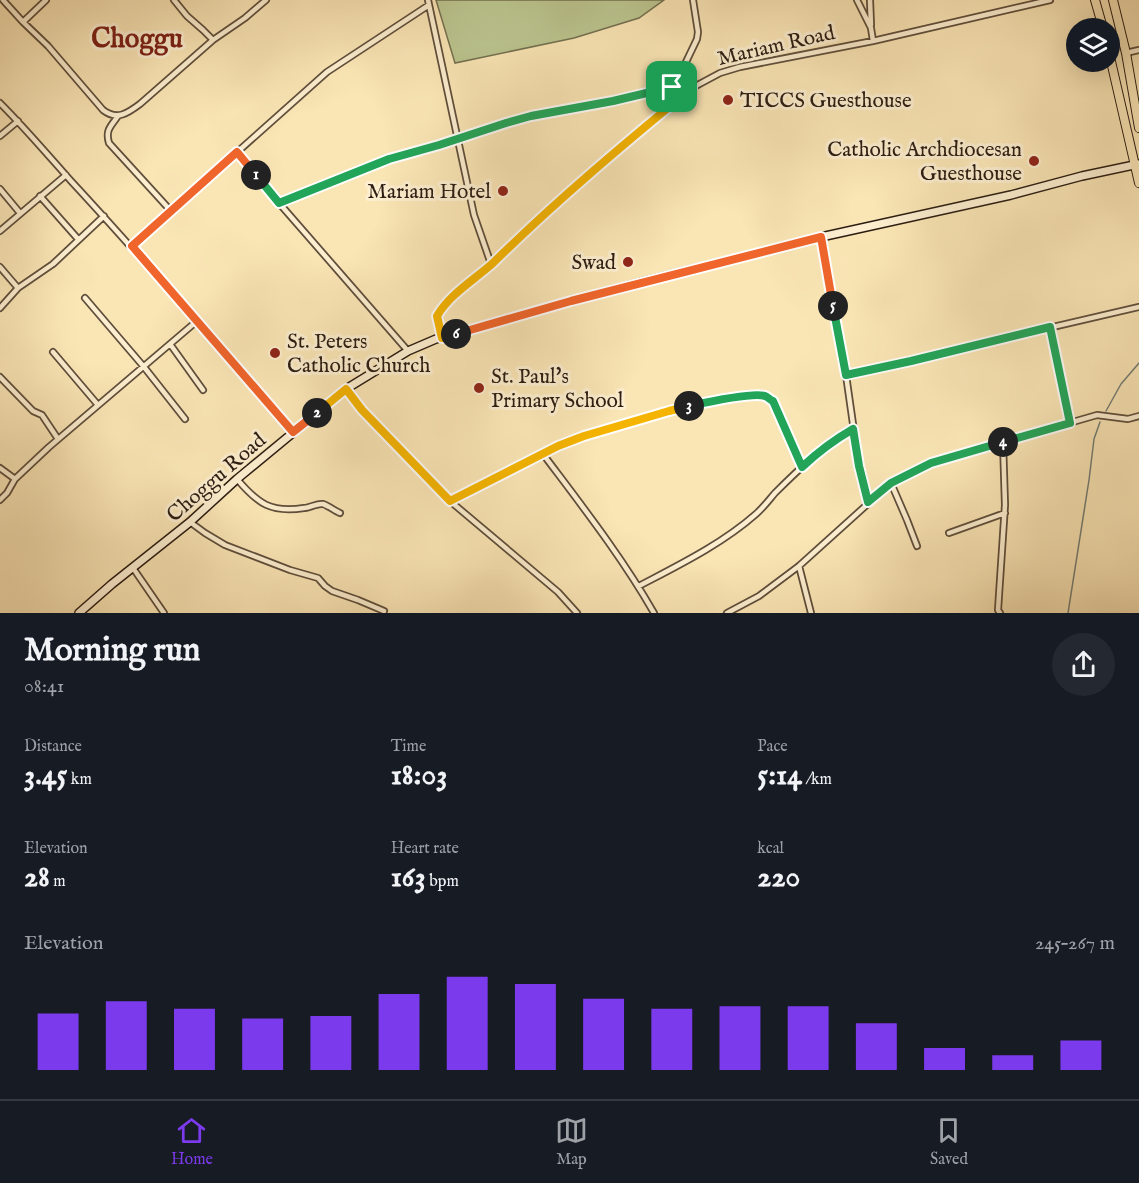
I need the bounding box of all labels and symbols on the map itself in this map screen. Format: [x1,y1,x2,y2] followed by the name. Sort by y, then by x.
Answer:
[715,20,838,73] street label: Mariam Road
[91,23,183,57] district label: Choggu
[646,61,697,112] pin
[740,88,912,115] place label: TICCS Guesthouse
[721,93,735,107] marker: TICCS Guesthouse
[827,137,1022,188] place label: Catholic Archdiocesan Guesthouse
[1027,154,1041,168] marker: Catholic Archdiocesan Guesthouse
[241,160,271,190] pin: 1
[367,179,491,206] place label: Mariam Hotel
[496,184,510,198] marker: Mariam Hotel
[571,250,617,277] place label: Swad
[621,255,635,269] marker: Swad
[818,291,848,321] pin: 5
[441,319,471,349] pin: 6
[287,329,430,380] place label: St. Peters Catholic Church
[268,346,282,360] marker: St. Peters Catholic Church
[491,364,624,415] place label: St. Paul's Primary School
[472,381,486,395] marker: St. Paul's Primary School
[674,391,704,421] pin: 3
[302,398,332,428] pin: 2
[162,427,273,529] street label: Choggu Road
[988,427,1018,457] pin: 4

